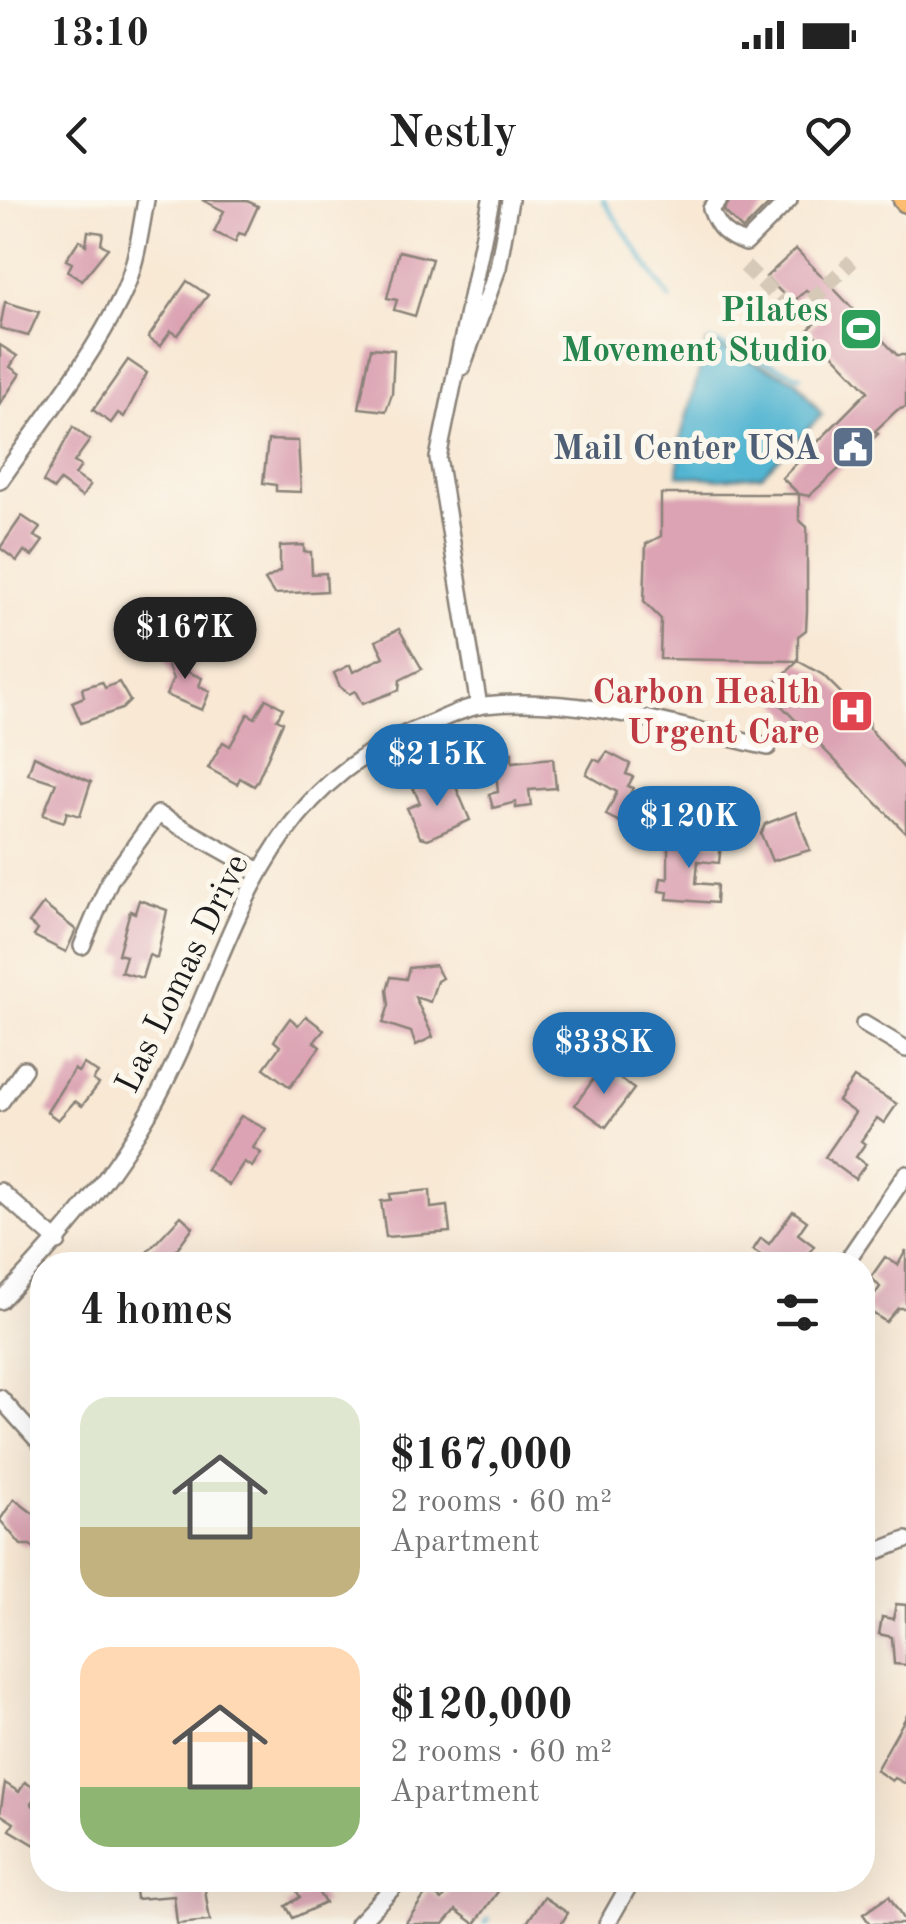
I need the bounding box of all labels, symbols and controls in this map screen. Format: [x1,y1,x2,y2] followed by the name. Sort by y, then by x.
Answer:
[50,16,149,54] text: 13:10
[50,108,105,163] icon: back
[801,108,856,163] icon: heart
[389,112,517,157] text: Nestly
[561,294,828,369] place label: Pilates Movement Studio
[838,306,884,352] sports icon: Pilates Movement Studio
[830,424,876,470] public building icon: Mail Center USA
[553,432,820,467] place label: Mail Center USA
[115,597,255,682] pin: $167K
[136,613,234,645] text: $167K
[592,676,820,751] place label: Carbon Health Urgent Care
[829,688,875,734] hospital icon: Carbon Health Urgent Care
[367,724,507,809] pin: $215K
[388,740,486,772] text: $215K
[619,786,759,871] pin: $120K
[640,802,738,834] text: $120K
[110,849,256,1099] street label: Las Lomas Drive
[534,1012,674,1097] pin: $338K
[555,1028,653,1060] text: $338K
[770,1285,825,1340] icon: filters
[80,1291,232,1333] text: 4 homes
[390,1436,572,1478] text: $167,000
[160,1437,280,1557] icon: home
[390,1487,612,1519] text: 2 rooms · 60 m²
[390,1527,540,1559] text: Apartment
[390,1686,572,1728] text: $120,000
[160,1687,280,1807] icon: home
[390,1737,612,1769] text: 2 rooms · 60 m²
[390,1777,540,1809] text: Apartment

